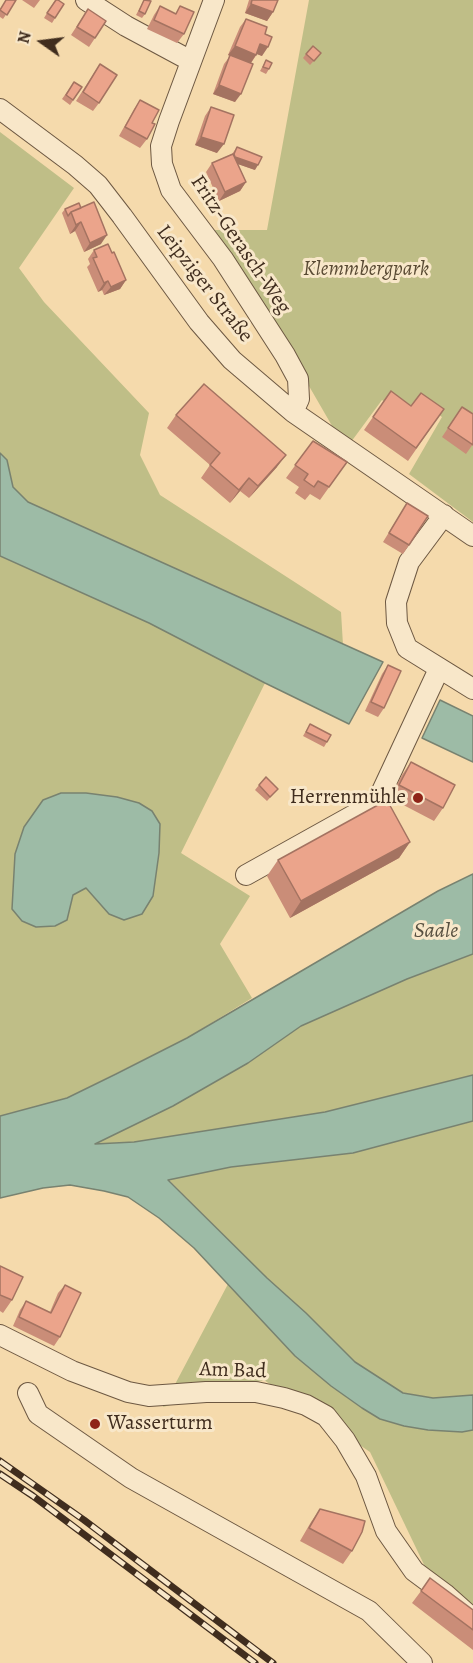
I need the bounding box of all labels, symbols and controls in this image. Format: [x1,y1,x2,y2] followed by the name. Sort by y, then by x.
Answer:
[12,12,72,72] north arrow
[12,29,37,46] text: N
[184,171,296,319] street label: Fritz-Gerasch-Weg
[150,220,258,348] street label: Leipziger Straße
[303,257,429,283] park label: Klemmbergpark
[290,785,406,811] place label: Herrenmühle
[411,791,425,805] marker: Herrenmühle
[414,919,458,945] water label: Saale
[199,1357,267,1385] street label: Am Bad
[107,1411,213,1437] place label: Wasserturm
[88,1417,102,1431] marker: Wasserturm

